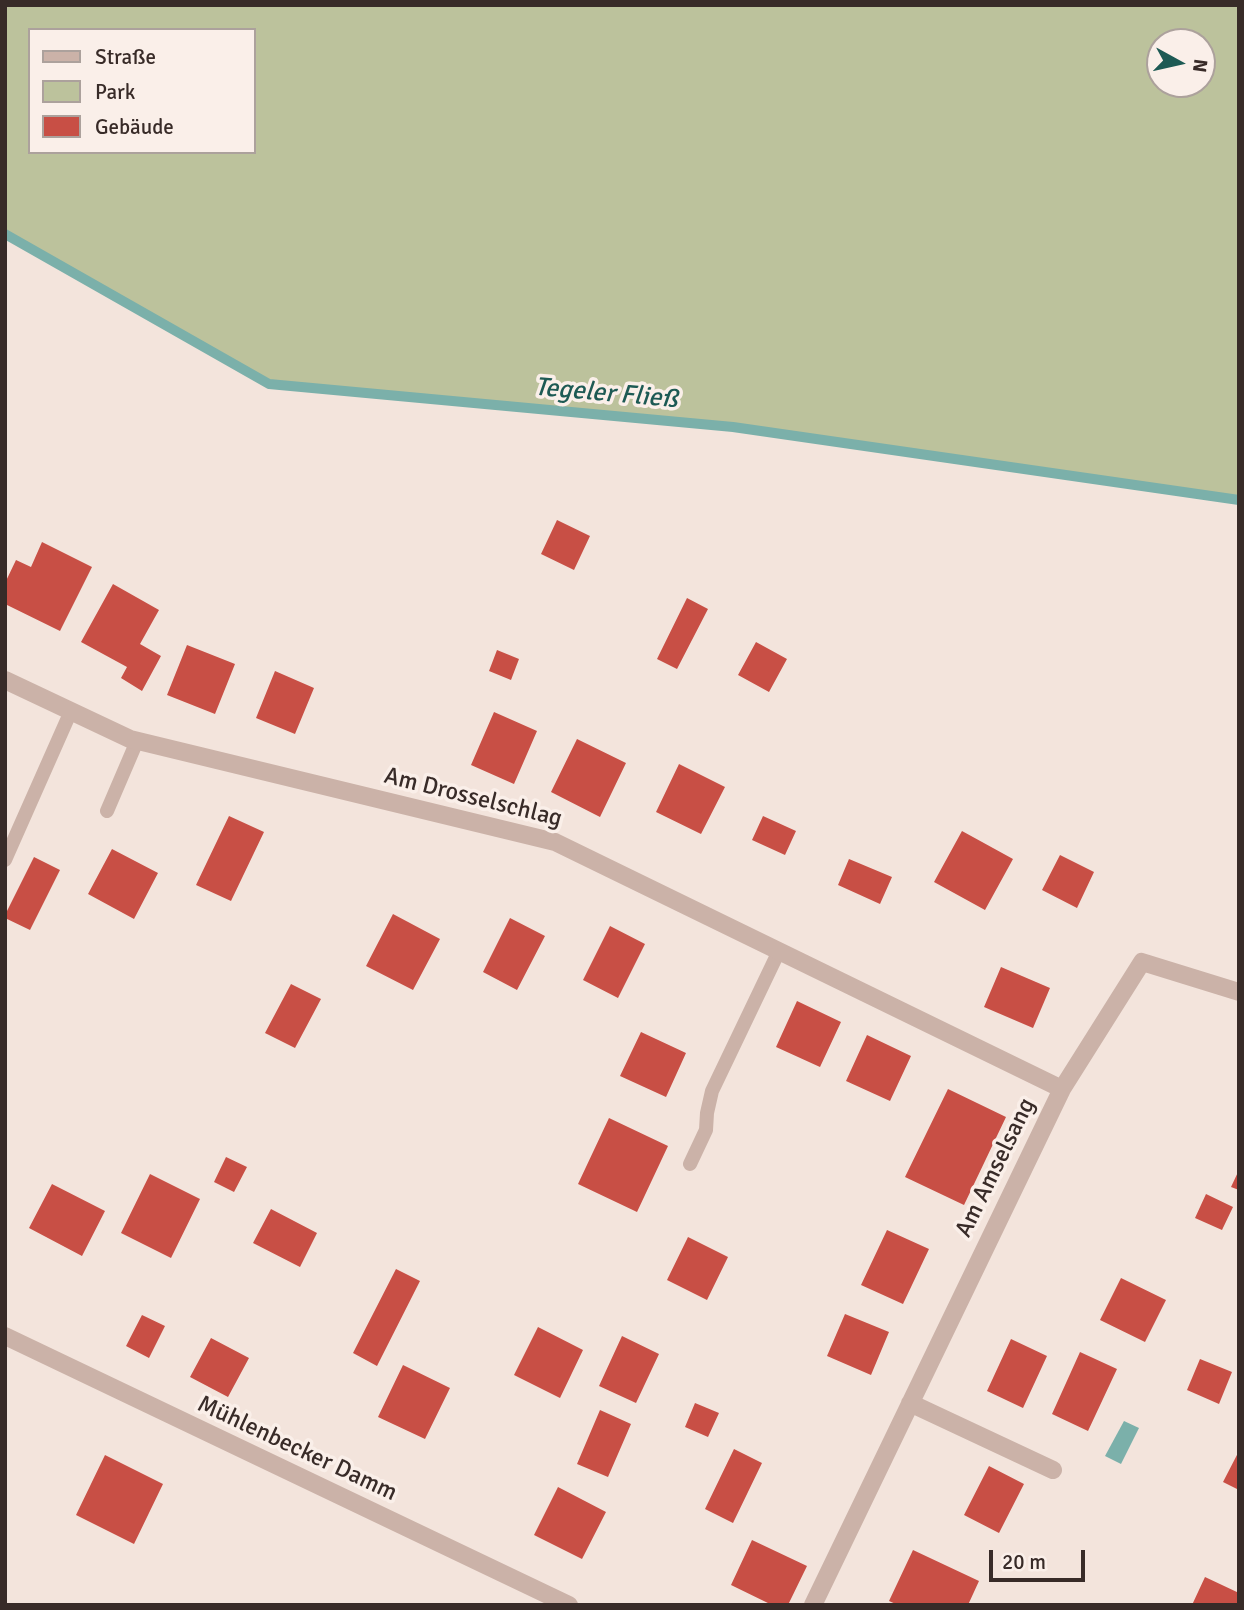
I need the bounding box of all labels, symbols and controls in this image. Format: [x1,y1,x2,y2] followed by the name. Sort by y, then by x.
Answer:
[28,28,256,154] legend
[1146,28,1216,98] north arrow
[95,44,156,70] text: Straße
[1187,57,1213,74] text: N
[95,79,135,105] text: Park
[95,114,174,140] text: Gebäude
[533,372,679,416] water label: Tegeler Fließ
[381,762,565,834] street label: Am Drosselschlag
[950,1094,1042,1242] street label: Am Amselsang
[193,1390,401,1508] street label: Mühlenbecker Damm
[992,1536,1088,1580] scale bar
[1002,1549,1046,1575] text: 20 m

